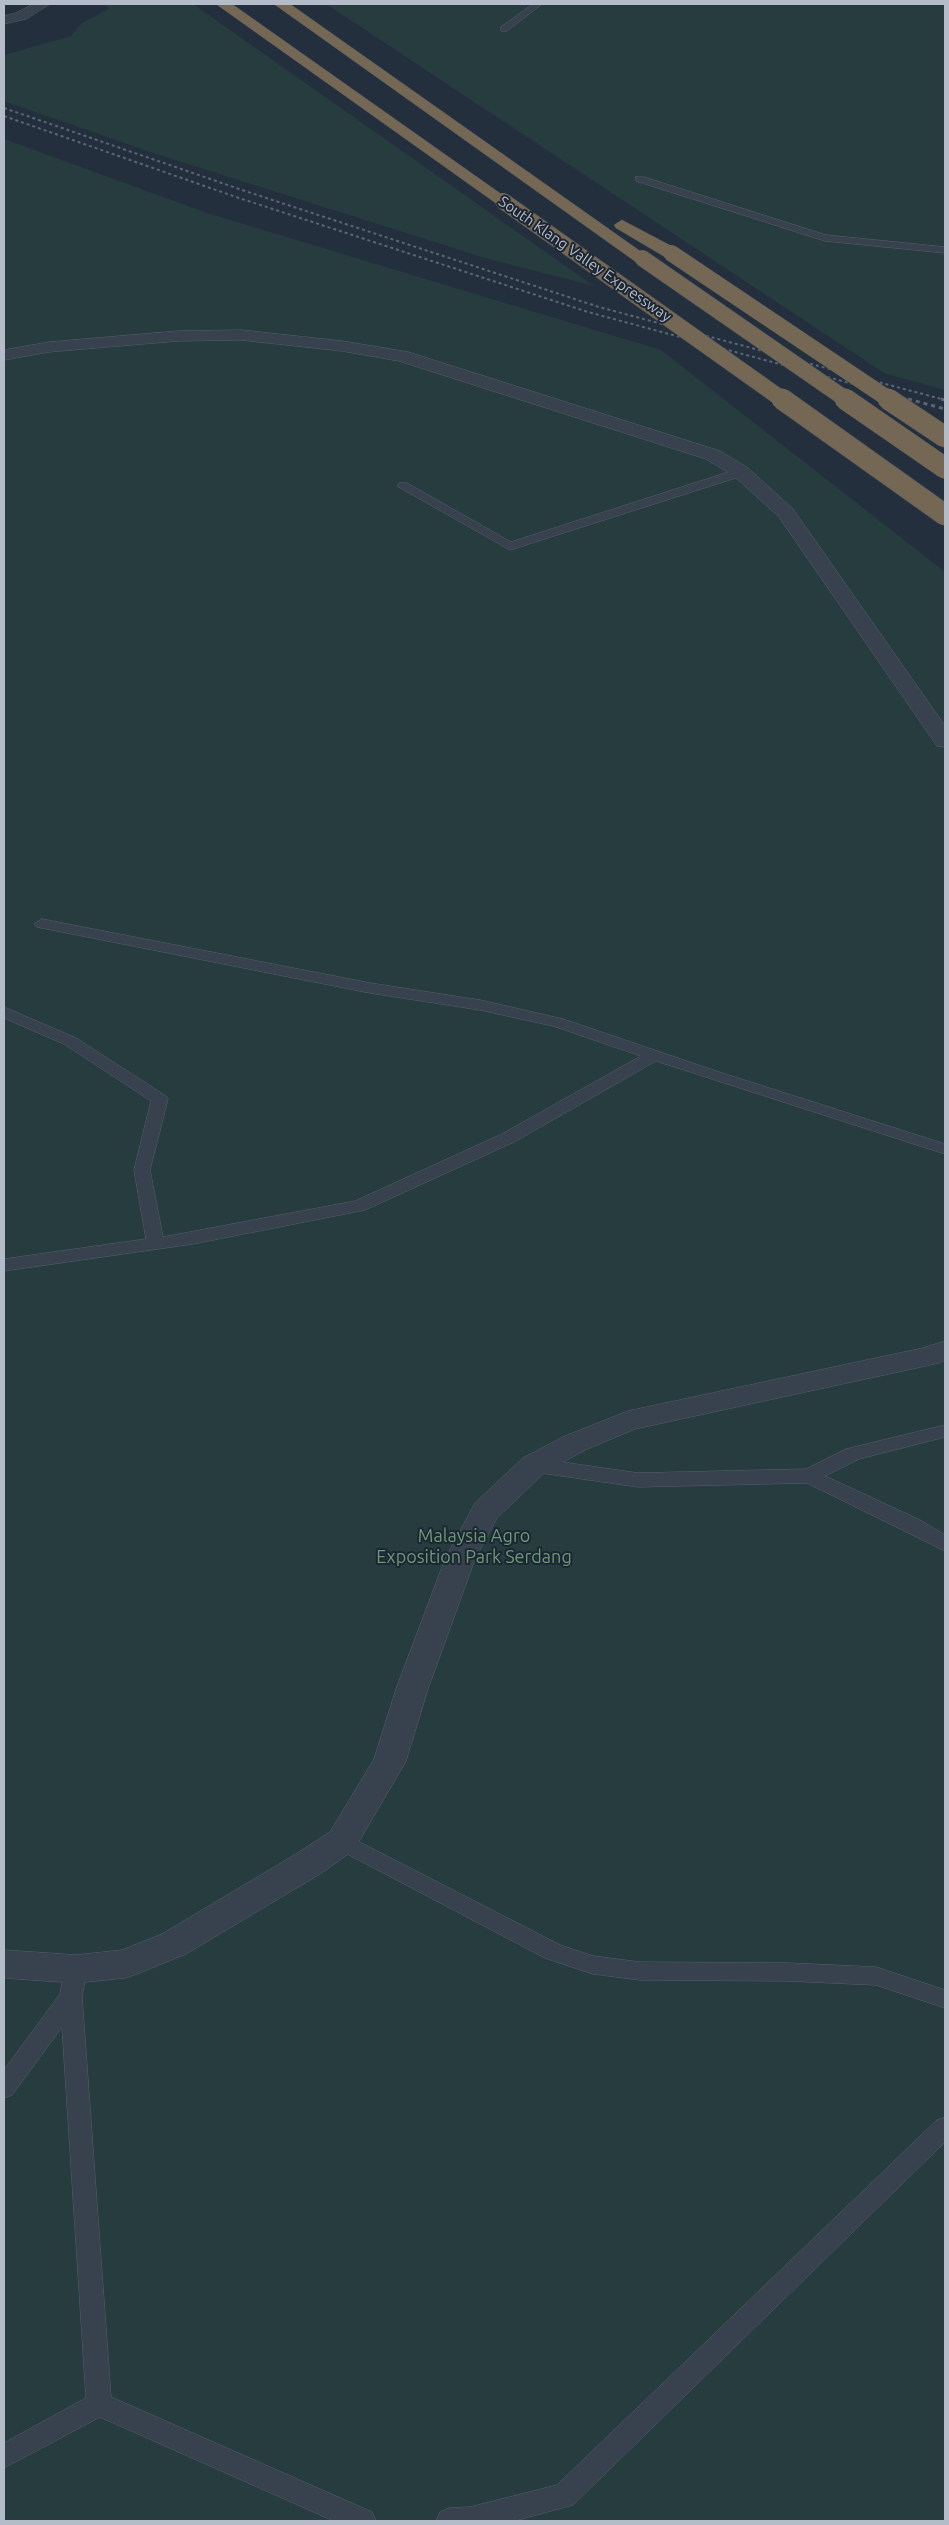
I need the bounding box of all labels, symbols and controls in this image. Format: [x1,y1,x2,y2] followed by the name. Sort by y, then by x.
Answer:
[495,192,675,326] street label: South Klang Valley Expressway
[376,1525,572,1568] park label: Malaysia Agro Exposition Park Serdang

